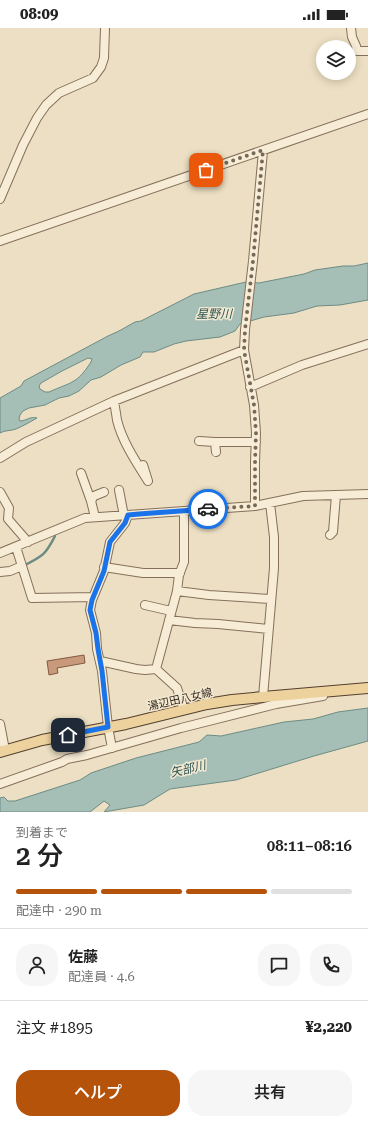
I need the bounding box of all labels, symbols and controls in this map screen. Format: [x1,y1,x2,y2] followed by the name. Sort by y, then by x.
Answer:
[20,5,58,23] text: 08:09
[316,40,356,80] map controls
[316,40,356,80] button: layers
[189,153,223,187] pin
[195,159,217,181] icon: bag
[196,307,234,321] water label: 星野川
[188,489,228,529] courier
[197,498,219,520] icon: car
[146,686,214,713] street label: 湯辺田八女線
[51,718,85,752] pin
[57,724,79,746] icon: home
[169,758,209,780] water label: 矢部川
[16,825,68,840] text: 到着まで
[267,837,352,855] text: 08:11–08:16
[16,841,63,871] text: 2 分
[16,903,102,918] text: 配達中 · 290 m
[16,944,58,986] button: person
[258,944,300,986] button: chat
[310,944,352,986] button: phone
[68,948,98,966] text: 佐藤
[68,969,135,984] text: 配達員 · 4.6
[305,1018,352,1036] text: ¥2,220
[16,1019,93,1037] text: 注文 #1895
[16,1070,180,1116] button: ヘルプ
[188,1070,352,1116] button: 共有

